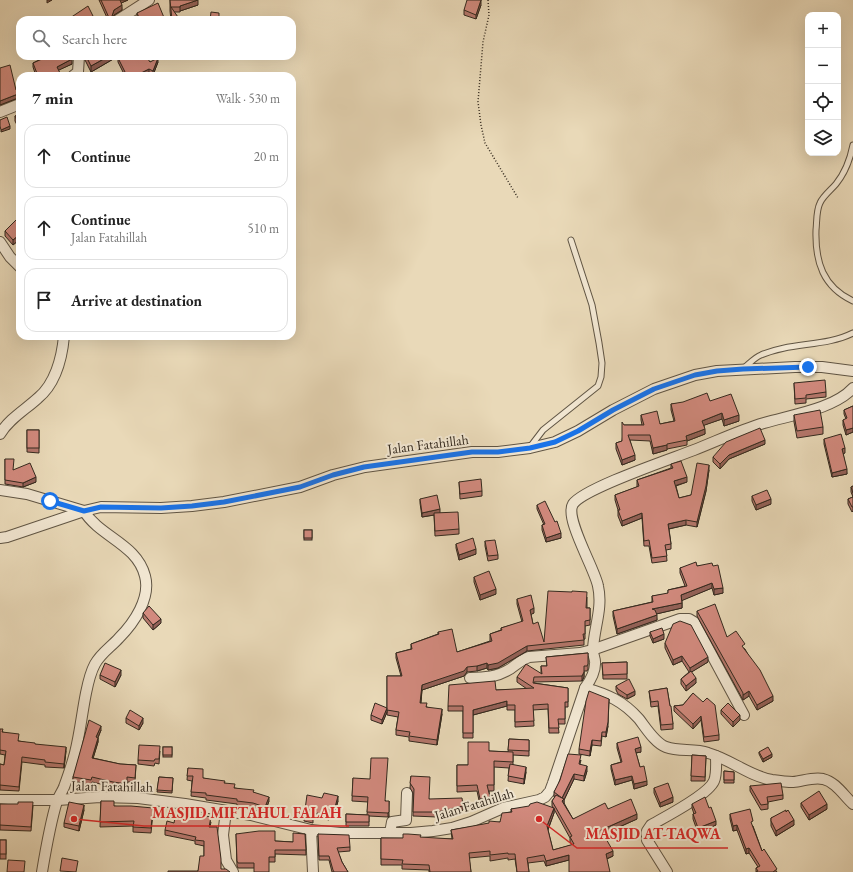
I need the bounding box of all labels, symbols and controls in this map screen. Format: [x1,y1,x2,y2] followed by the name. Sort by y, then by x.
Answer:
[805,12,841,156] map controls
[805,12,841,48] button: +
[16,16,296,60] search box
[30,27,52,49] icon: search
[62,29,127,48] text: Search here
[805,48,841,84] button: −
[805,84,841,120] button: locate
[32,87,73,109] text: 7 min
[216,90,280,107] text: Walk · 530 m
[805,120,841,156] button: layers
[33,145,55,167] icon: ahead
[71,147,131,166] text: Continue
[254,148,279,165] text: 20 m
[71,210,131,229] text: Continue
[33,217,55,239] icon: ahead
[248,220,279,237] text: 510 m
[71,229,147,246] text: Jalan Fatahillah
[33,289,55,311] icon: arrive
[71,291,202,310] text: Arrive at destination
[799,358,817,376] route end
[385,430,470,458] street label: Jalan Fatahillah
[41,492,59,510] route start
[70,776,153,796] street label: Jalan Fatahillah
[431,783,516,825] street label: Jalan Fatahillah
[144,799,349,826] callout: MASJID MIFTAHUL FALAH
[152,803,342,822] text: MASJID MIFTAHUL FALAH
[577,821,728,848] callout: MASJID AT-TAQWA
[585,824,721,843] text: MASJID AT-TAQWA

